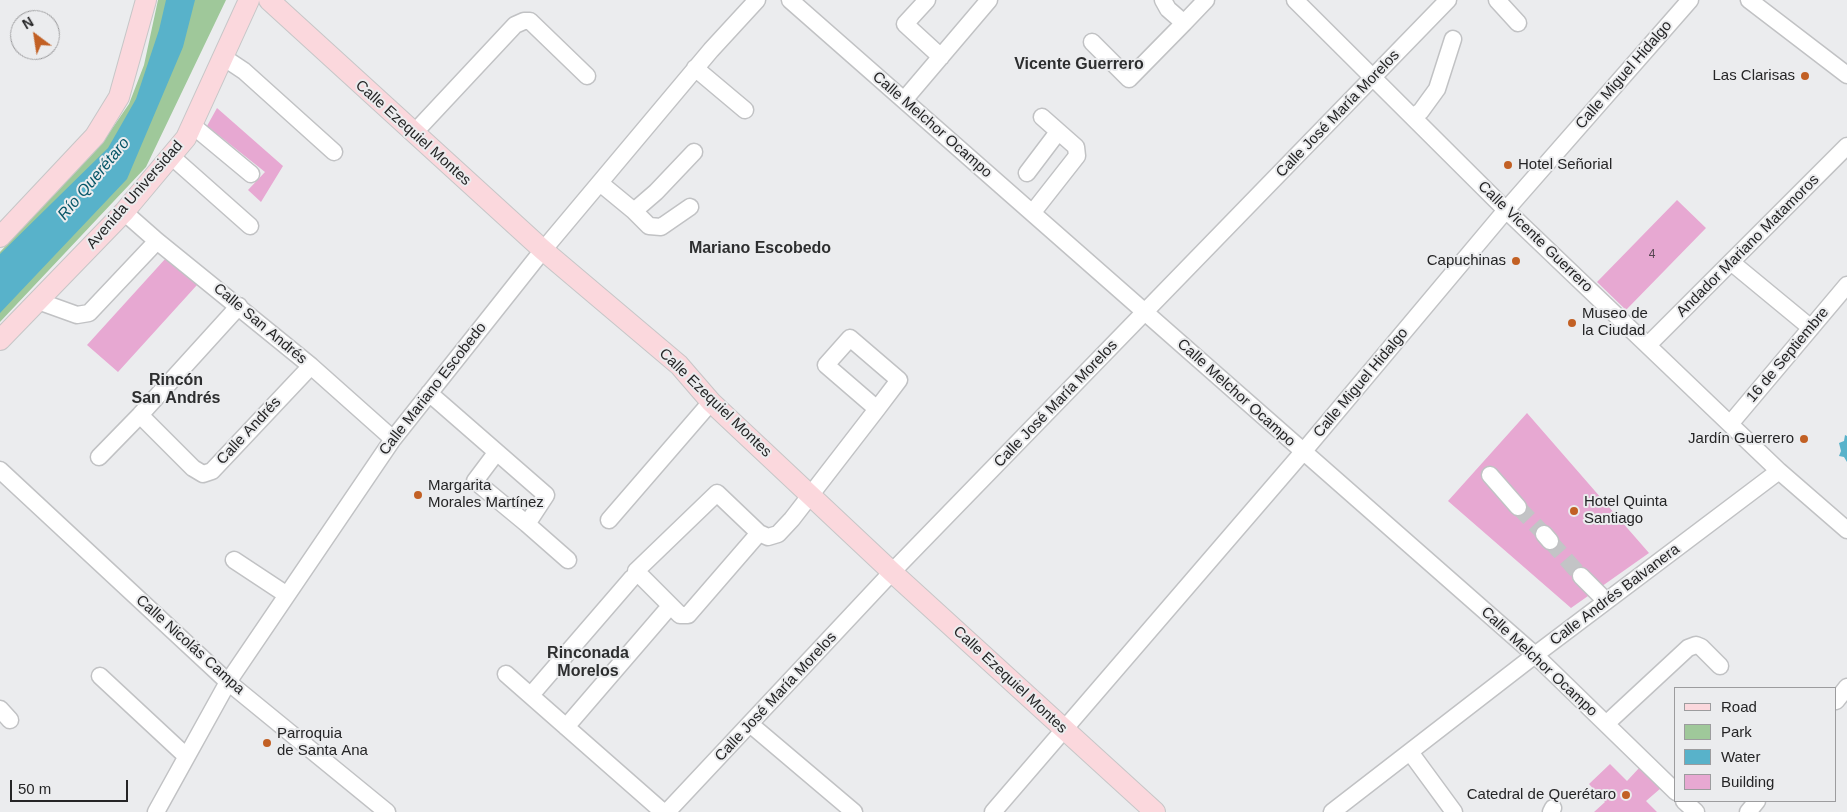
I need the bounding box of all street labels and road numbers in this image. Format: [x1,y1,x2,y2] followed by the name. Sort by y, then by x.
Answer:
[1572,17,1676,133] street label: Calle Miguel Hidalgo
[1272,47,1404,181] street label: Calle José María Morelos
[869,68,995,182] street label: Calle Melchor Ocampo
[352,76,474,190] street label: Calle Ezequiel Montes
[83,137,187,253] street label: Avenida Universidad
[1673,171,1823,321] street label: Andador Mariano Matamoros
[1474,178,1596,296] street label: Calle Vicente Guerrero
[210,280,310,368] street label: Calle San Andrés
[1743,304,1833,406] street label: 16 de Septiembre
[376,319,490,459] street label: Calle Mariano Escobedo
[1310,325,1412,441] street label: Calle Miguel Hidalgo
[1173,335,1299,451] street label: Calle Melchor Ocampo
[990,337,1122,471] street label: Calle José María Morelos
[655,345,775,461] street label: Calle Ezequiel Montes
[213,393,285,469] street label: Calle Andrés
[1547,540,1683,650] street label: Calle Andrés Balvanera
[132,591,248,699] street label: Calle Nicolás Campa
[1477,603,1601,721] street label: Calle Melchor Ocampo
[949,623,1071,737] street label: Calle Ezequiel Montes
[711,629,841,765] street label: Calle José María Morelos

